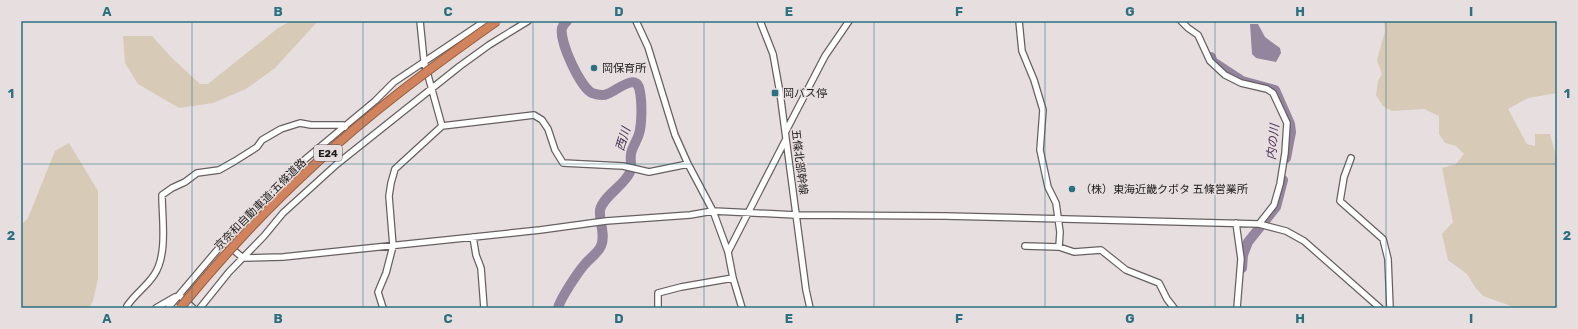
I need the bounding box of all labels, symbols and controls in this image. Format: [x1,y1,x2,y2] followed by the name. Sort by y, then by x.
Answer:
[102,4,112,19] text: A
[273,4,283,19] text: B
[443,4,453,19] text: C
[614,4,624,19] text: D
[785,4,793,19] text: E
[955,4,963,19] text: F
[1125,4,1135,19] text: G
[1295,4,1305,19] text: H
[1469,4,1473,19] text: I
[602,62,647,75] place label: 岡保育所
[589,63,599,73] marker: 岡保育所
[8,86,14,101] text: 1
[1564,86,1570,101] text: 1
[783,87,828,100] place label: 岡バス停
[770,88,780,98] marker: 岡バス停
[1264,121,1282,161] water label: 内の川
[613,124,634,153] water label: 西川
[789,129,810,196] street label: 五條北部幹線
[314,145,342,161] road number: E24
[212,156,309,253] street label: 京奈和自動車道;五條道路
[1080,183,1249,196] place label: （株）東海近畿クボタ 五條営業所
[1067,184,1077,194] marker: （株）東海近畿クボタ 五條営業所
[7,228,15,243] text: 2
[1563,228,1571,243] text: 2
[102,311,112,326] text: A
[273,311,283,326] text: B
[443,311,453,326] text: C
[614,311,624,326] text: D
[785,311,793,326] text: E
[955,311,963,326] text: F
[1125,311,1135,326] text: G
[1295,311,1305,326] text: H
[1469,311,1473,326] text: I

